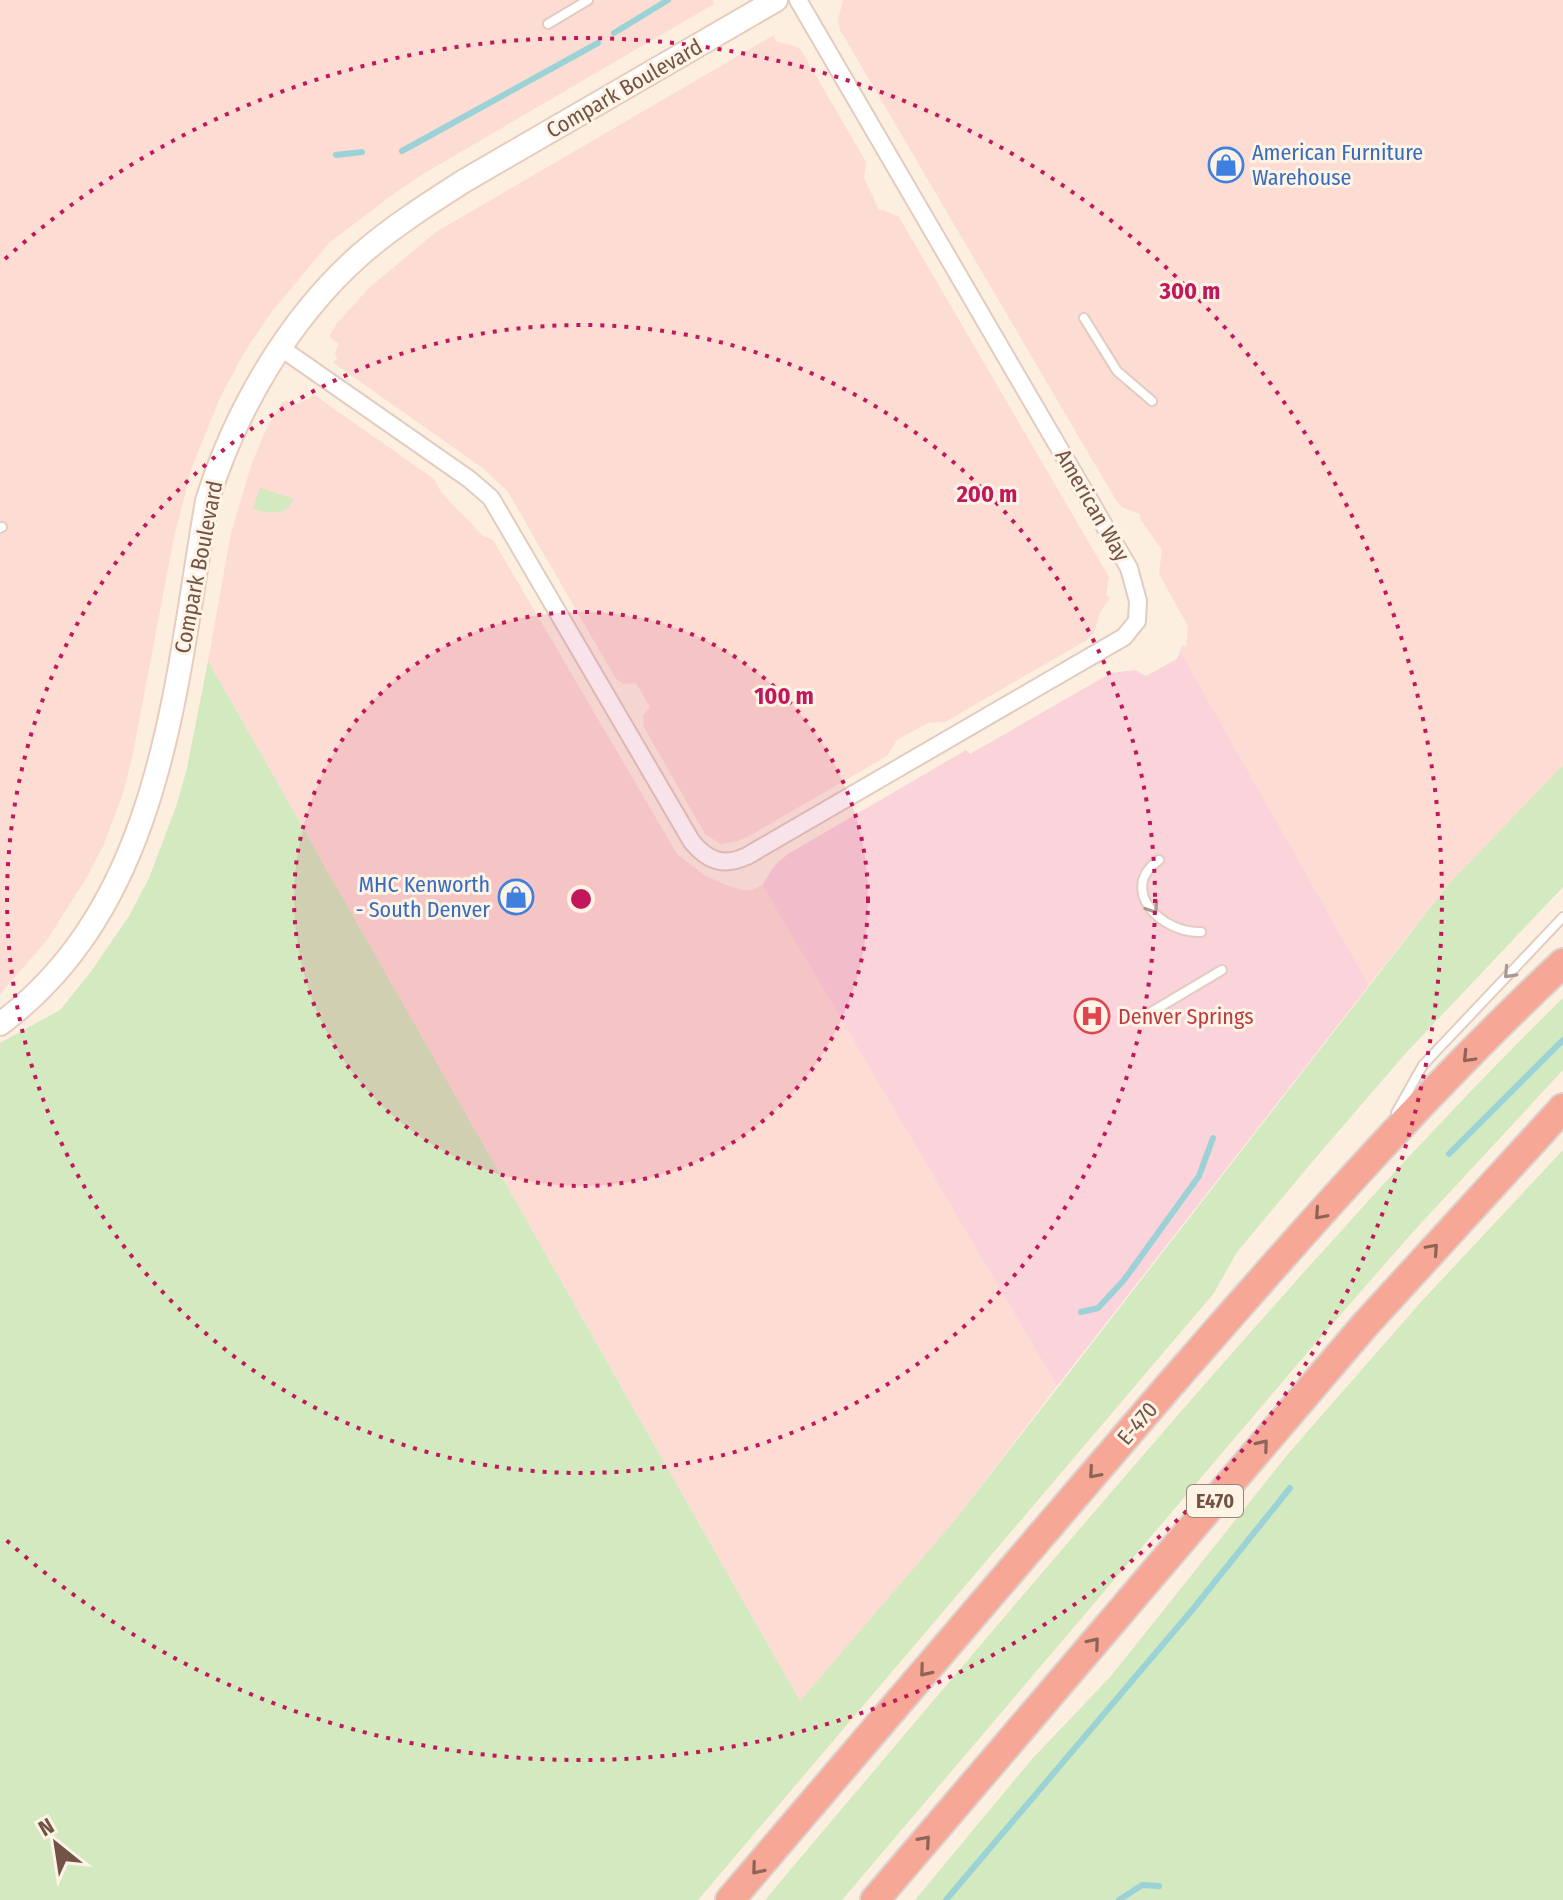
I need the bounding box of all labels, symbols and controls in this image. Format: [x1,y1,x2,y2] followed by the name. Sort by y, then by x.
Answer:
[542,33,707,144] street label: Compark Boulevard
[1252,139,1423,191] place label: American Furniture Warehouse
[1207,146,1245,184] shop icon: American Furniture Warehouse
[1159,277,1220,305] text: 300 m
[1050,444,1136,566] street label: American Way
[169,478,228,656] street label: Compark Boulevard
[956,480,1017,508] text: 200 m
[754,682,814,710] text: 100 m
[355,871,490,923] place label: MHC Kenworth - South Denver
[497,878,535,916] shop icon: MHC Kenworth - South Denver
[567,885,595,913] centre of rings
[1143,900,1158,914] one-way arrow
[1504,964,1519,978] one-way arrow
[1073,997,1111,1035] hospital icon: Denver Springs
[1118,1003,1254,1030] place label: Denver Springs
[1463,1048,1477,1062] one-way arrow
[1316,1205,1330,1220] one-way arrow
[1424,1243,1438,1258] one-way arrow
[1111,1396,1163,1450] street label: E-470
[1253,1440,1267,1454] one-way arrow
[1089,1464,1104,1479] one-way arrow
[1187,1485,1243,1517] road number: E470
[1084,1637,1099,1652] one-way arrow
[920,1662,935,1676] one-way arrow
[16,1804,96,1884] north arrow
[34,1812,59,1842] text: N
[915,1835,930,1850] one-way arrow
[752,1860,767,1874] one-way arrow

